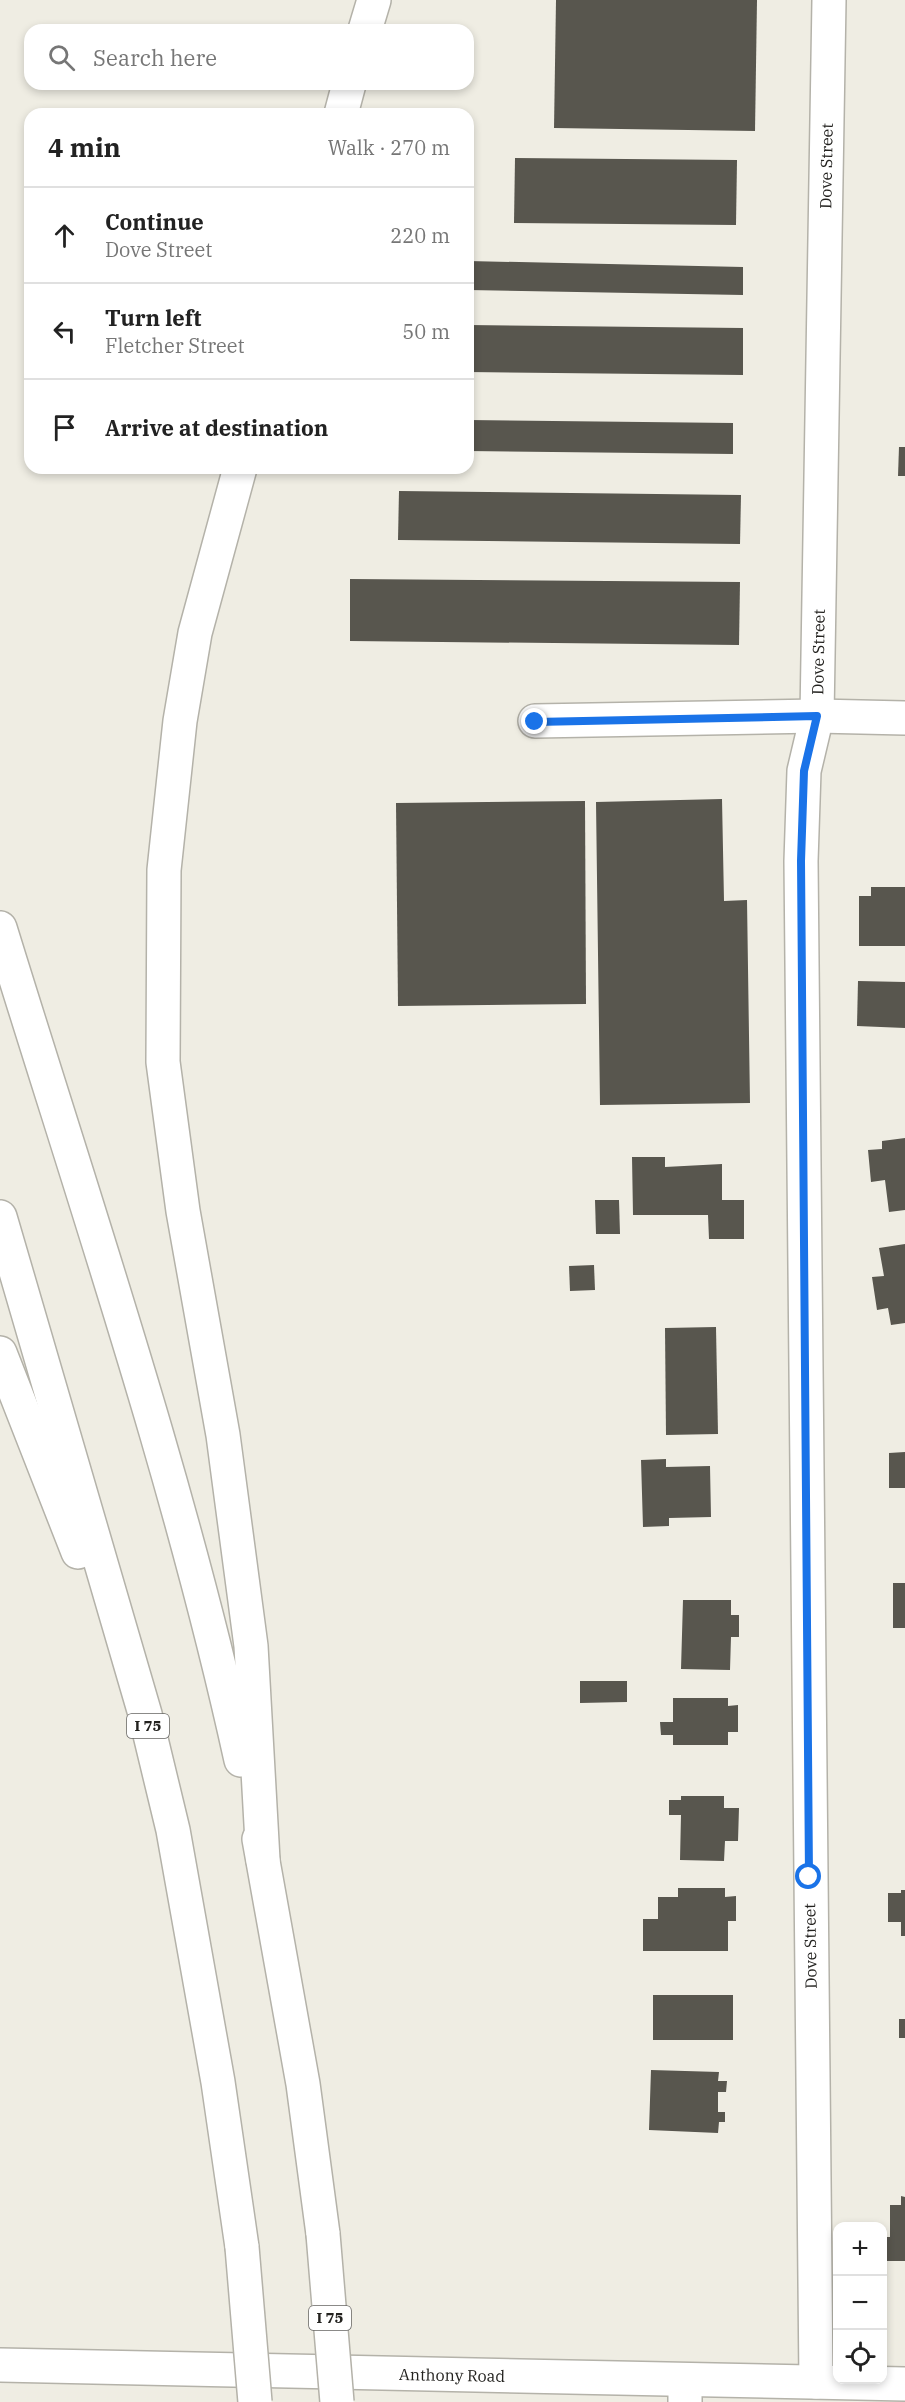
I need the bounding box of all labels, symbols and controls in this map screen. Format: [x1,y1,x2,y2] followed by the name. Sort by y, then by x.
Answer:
[24,24,474,90] search box
[45,41,78,74] icon: search
[93,43,217,72] text: Search here
[815,123,837,209] street label: Dove Street
[48,130,121,164] text: 4 min
[328,134,450,161] text: Walk · 270 m
[105,207,204,236] text: Continue
[48,219,81,252] icon: ahead
[390,222,450,249] text: 220 m
[105,236,212,263] text: Dove Street
[105,303,201,332] text: Turn left
[48,315,81,348] icon: left
[402,318,450,345] text: 50 m
[105,332,245,359] text: Fletcher Street
[48,411,81,444] icon: arrive
[105,413,328,442] text: Arrive at destination
[807,609,829,695] street label: Dove Street
[521,708,547,734] route end
[127,1714,169,1738] road number: I 75
[795,1863,821,1889] route start
[799,1903,821,1989] street label: Dove Street
[833,2222,887,2384] map controls
[833,2222,887,2276] button: +
[833,2276,887,2330] button: −
[309,2306,351,2330] road number: I 75
[833,2330,887,2384] button: locate
[399,2364,506,2386] street label: Anthony Road

